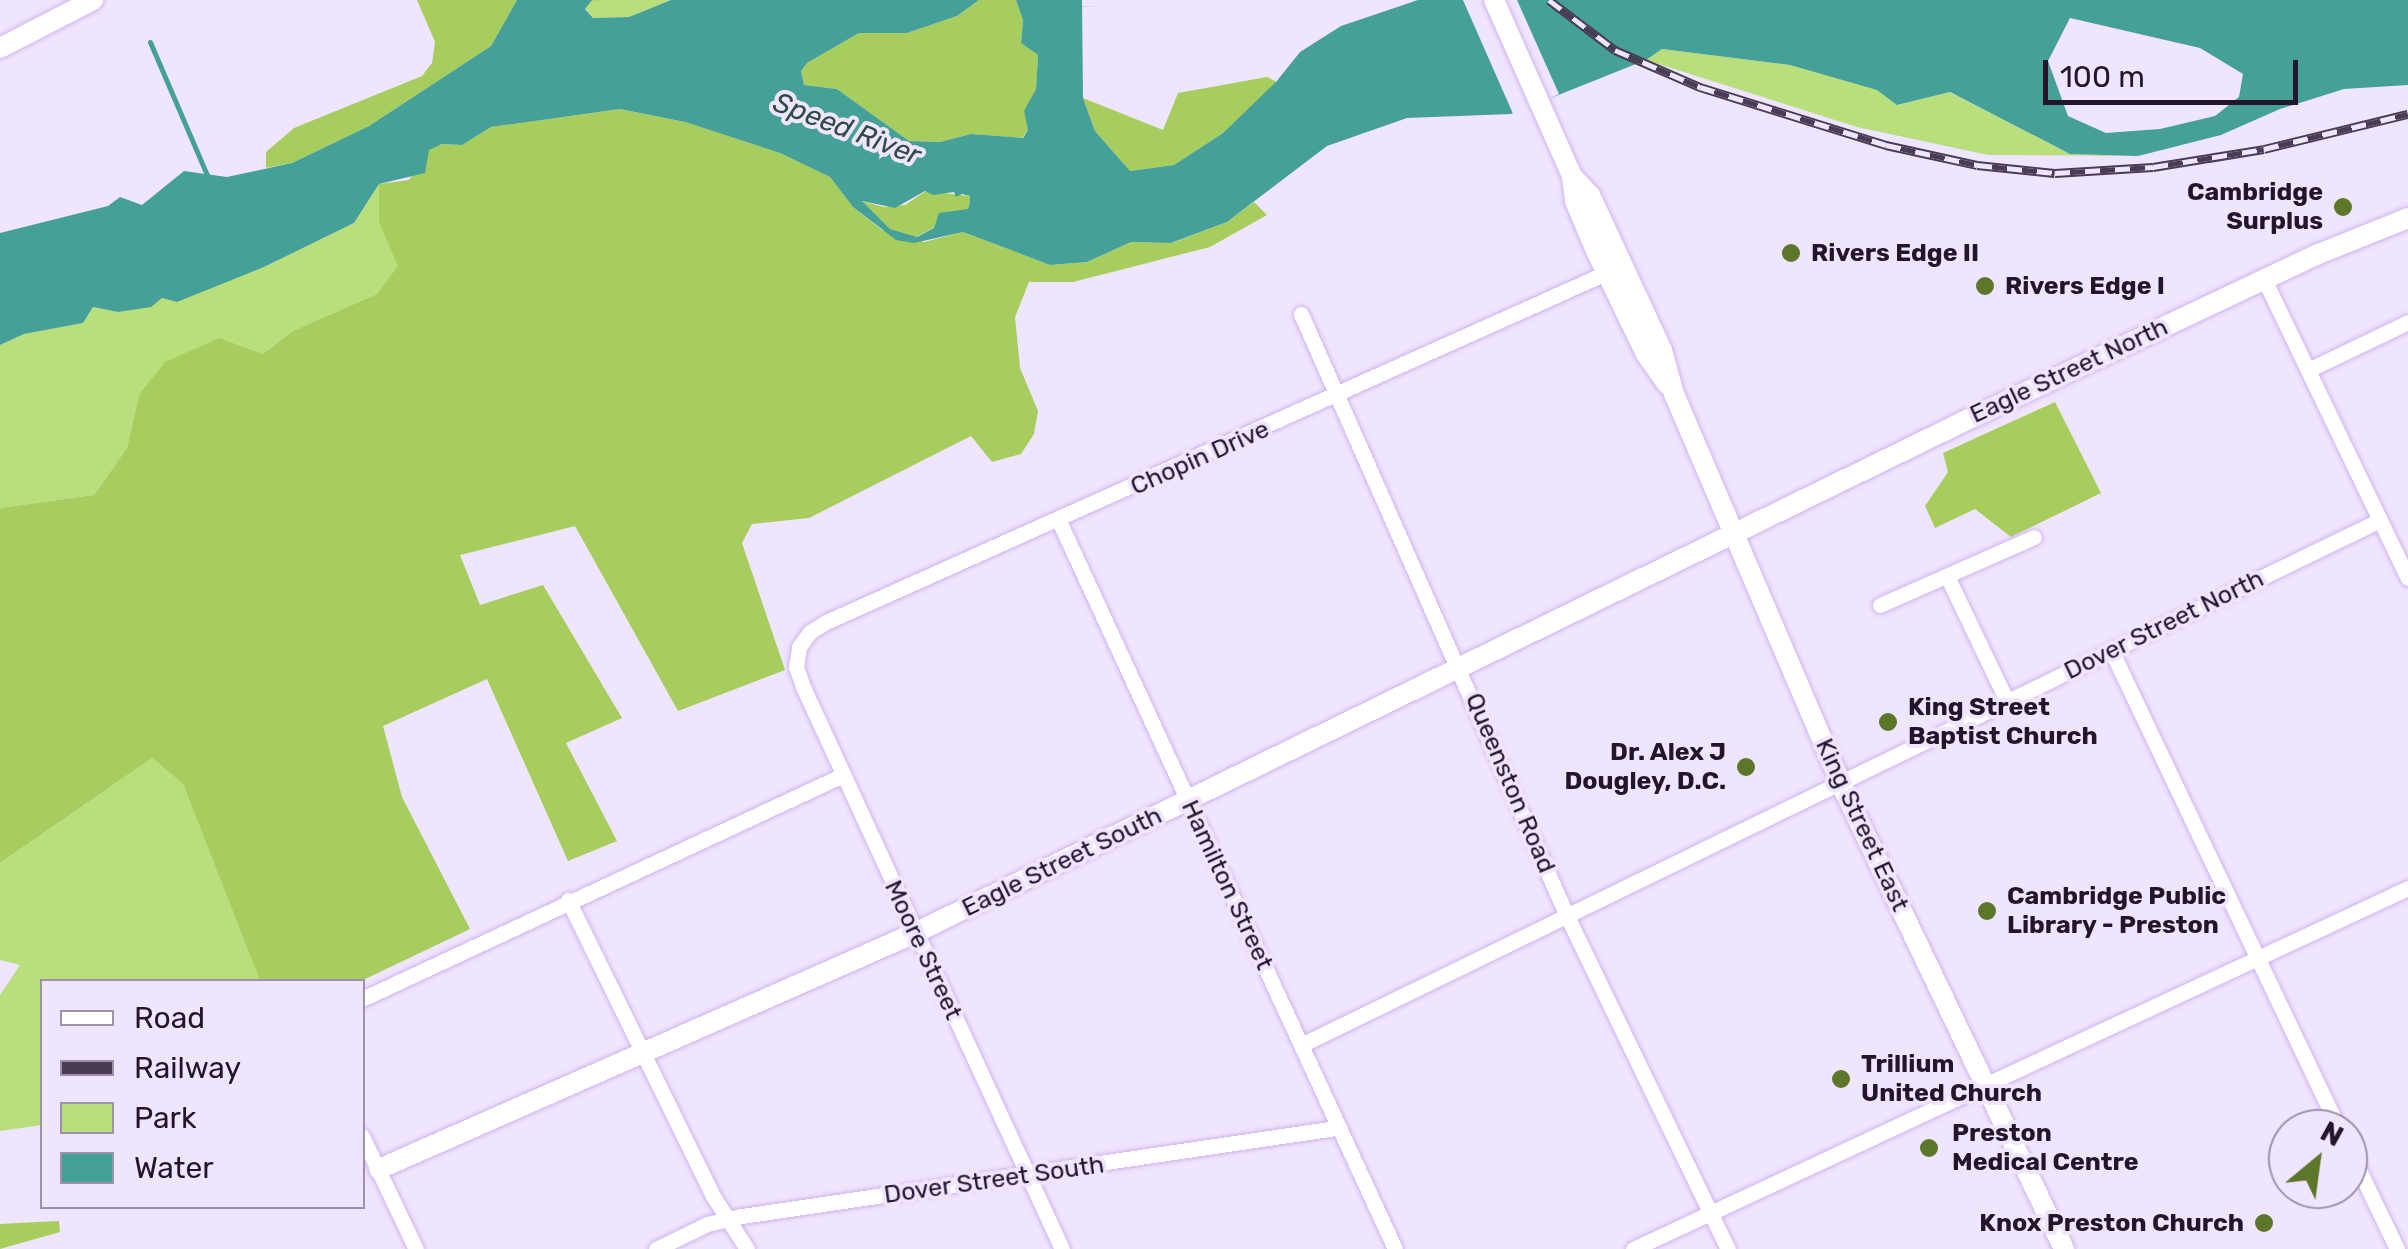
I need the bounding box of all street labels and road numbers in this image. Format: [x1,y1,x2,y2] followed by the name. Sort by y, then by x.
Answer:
[1965,312,2173,430] street label: Eagle Street North
[1126,414,1274,502] street label: Chopin Drive
[2059,564,2269,686] street label: Dover Street North
[1459,689,1561,877] street label: Queenston Road
[1809,734,1915,916] street label: King Street East
[1175,795,1279,975] street label: Hamilton Street
[957,801,1167,923] street label: Eagle Street South
[878,876,968,1024] street label: Moore Street
[882,1150,1106,1210] street label: Dover Street South

